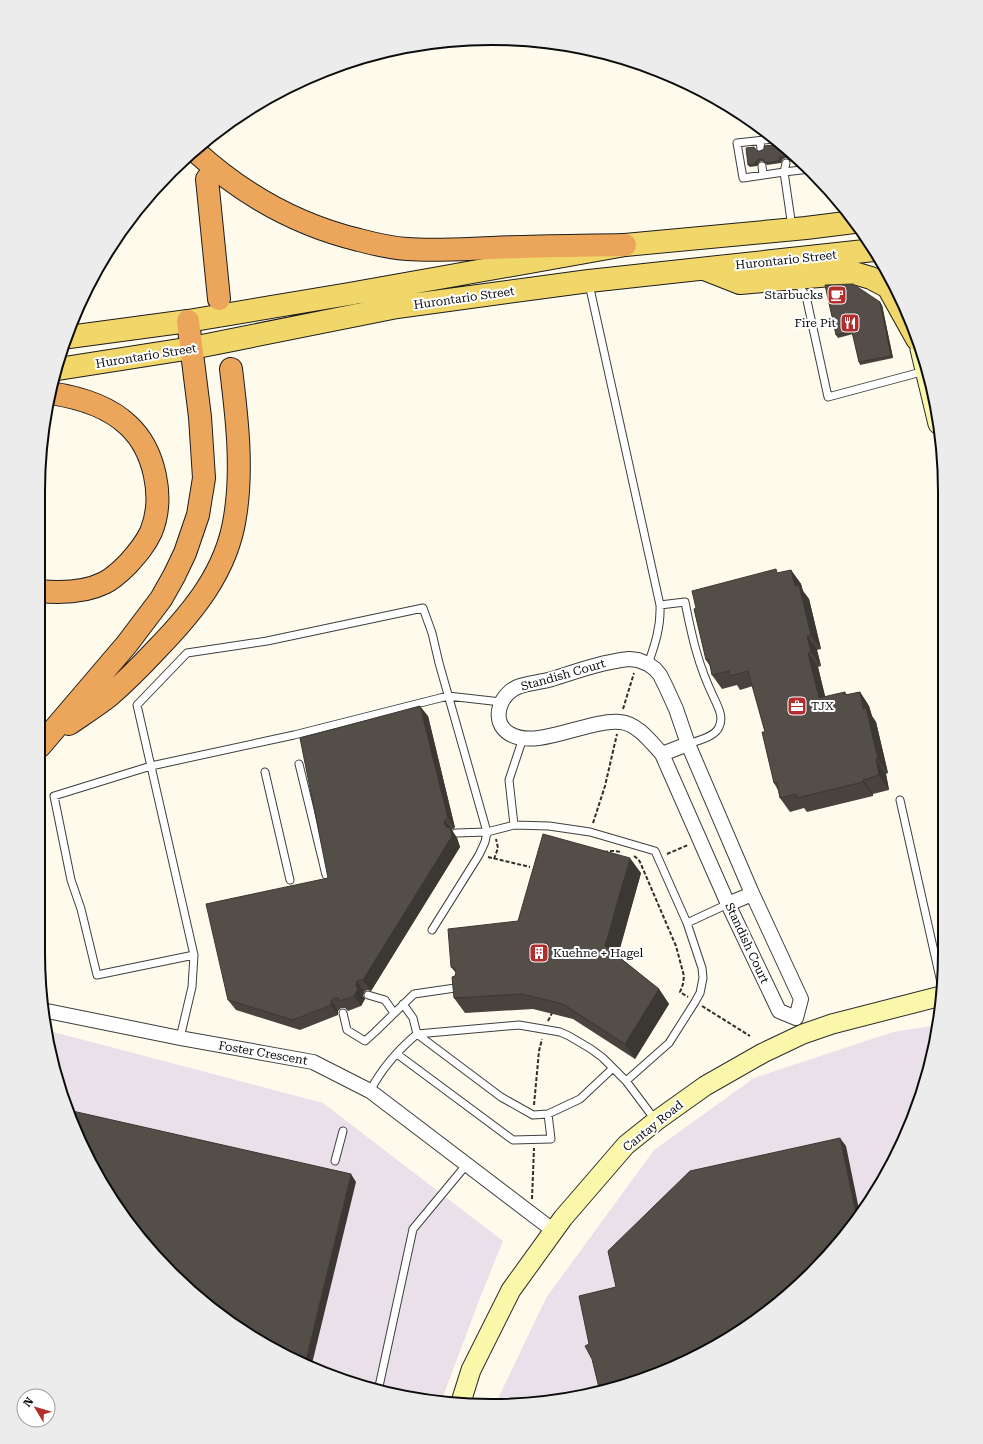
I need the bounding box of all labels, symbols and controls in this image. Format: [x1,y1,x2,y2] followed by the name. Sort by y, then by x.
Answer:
[735,248,838,272] street label: Hurontario Street
[413,284,516,312] street label: Hurontario Street
[826,284,848,306] cafe icon: Starbucks
[765,288,823,302] place label: Starbucks
[839,312,861,334] restaurant icon: Fire Pit
[794,316,837,330] place label: Fire Pit
[95,341,198,371] street label: Hurontario Street
[519,656,607,694] street label: Standish Court
[786,695,808,717] office icon: TJX
[811,699,834,713] place label: TJX
[722,900,772,986] street label: Standish Court
[528,942,550,964] building icon: Kuehne + Hagel
[553,946,644,960] place label: Kuehne + Hagel
[218,1038,309,1068] street label: Foster Crescent
[620,1097,686,1154] street label: Cantay Road
[16,1388,56,1428] north arrow
[21,1394,37,1409] text: N

